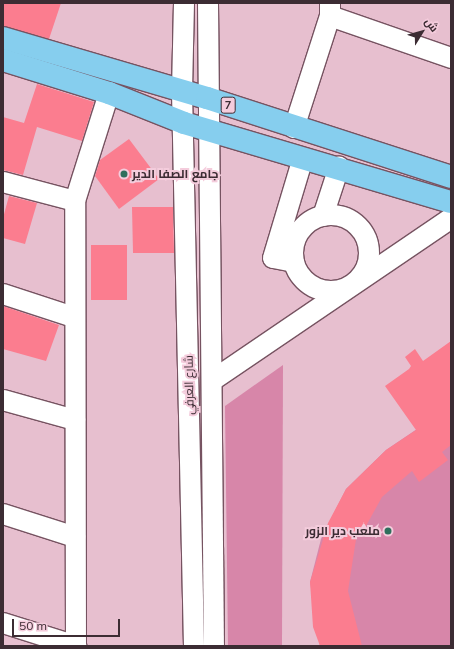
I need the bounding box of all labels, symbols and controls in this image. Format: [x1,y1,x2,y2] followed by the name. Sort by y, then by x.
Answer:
[402,12,442,52] north arrow
[422,15,441,35] text: ش
[220,96,236,114] road number: 7
[132,167,218,181] place label: جامع الصفا الدير
[119,169,129,179] marker: جامع الصفا الدير
[181,355,197,415] street label: شارع العرفي
[305,524,380,538] place label: ملعب دير الزور
[383,526,393,536] marker: ملعب دير الزور
[14,611,122,637] scale bar
[19,618,47,633] text: 50 m

